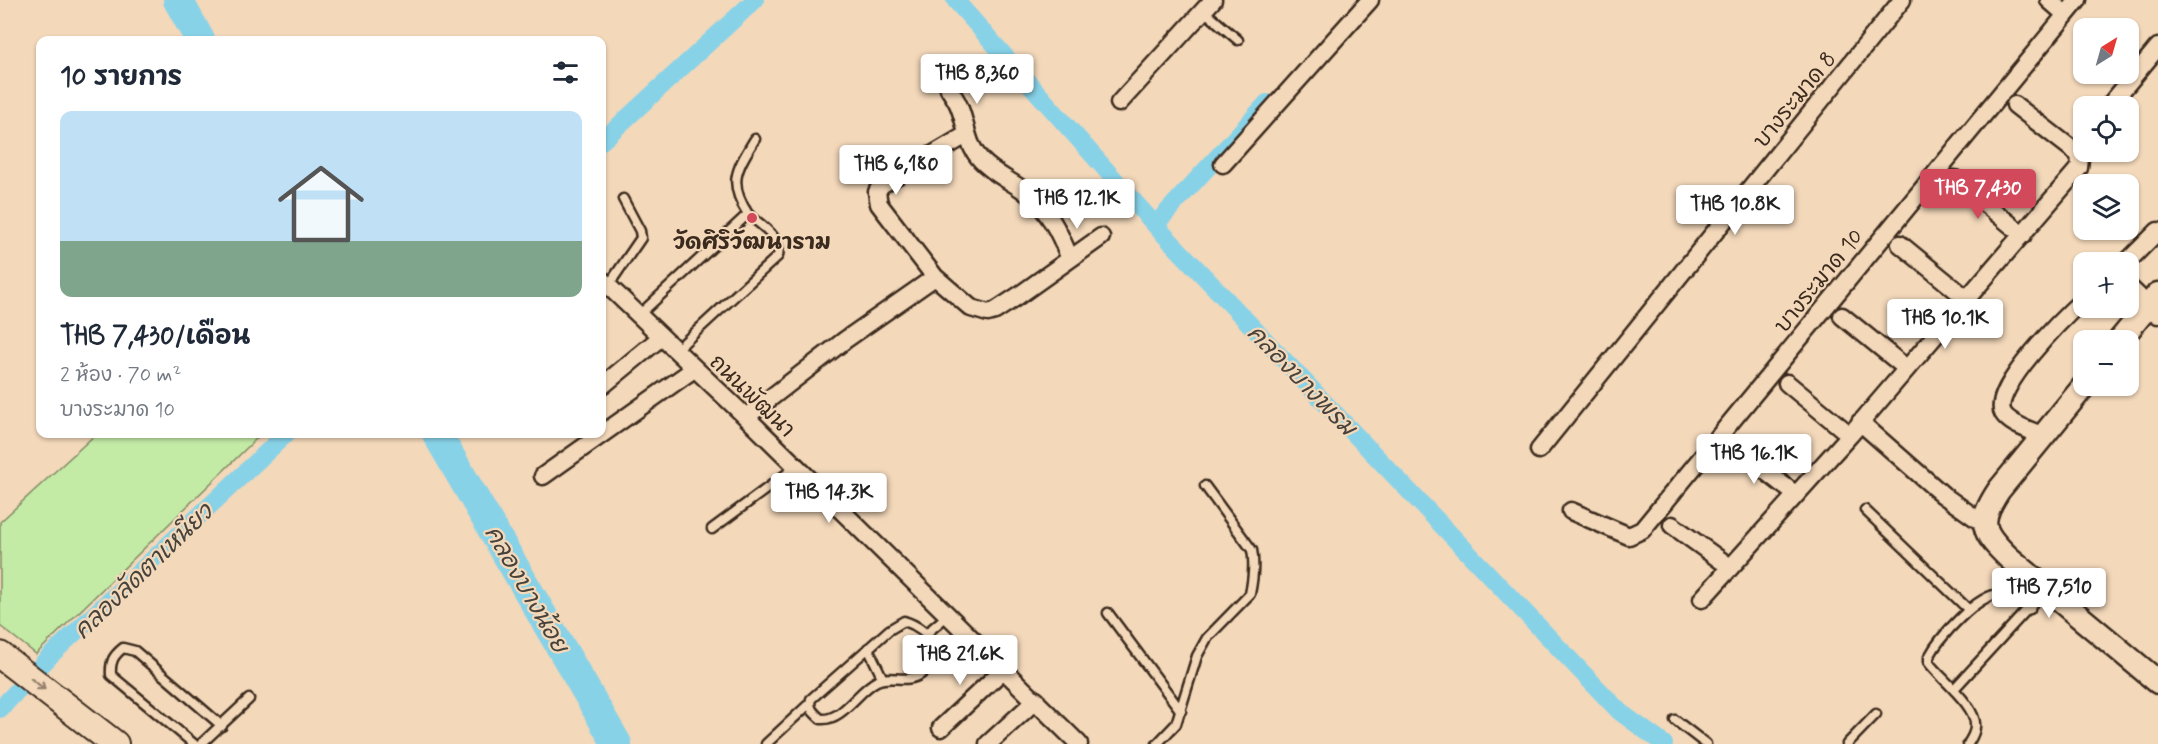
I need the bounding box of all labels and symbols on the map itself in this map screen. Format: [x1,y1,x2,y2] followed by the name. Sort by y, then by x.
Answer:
[2073,18,2139,84] north arrow
[1748,46,1843,154] street label: บางระมาด 8
[908,54,1046,105] pin: THB 8,360
[827,145,965,196] pin: THB 6,180
[1909,169,2047,220] pin: THB 7,430
[1008,179,1146,230] pin: THB 12.1K
[1666,185,1804,236] pin: THB 10.8K
[745,211,759,225] marker: วัดศิริวัฒนาราม
[1769,223,1870,339] street label: บางระมาด 10
[673,229,831,257] place label: วัดศิริวัฒนาราม
[1876,299,2014,350] pin: THB 10.1K
[1240,319,1364,445] water label: คลองบางพรม
[703,349,800,444] street label: ถนนพัฒนา
[1685,434,1823,485] pin: THB 16.1K
[760,473,898,524] pin: THB 14.3K
[67,496,222,646] water label: คลองลัดตาเหนียว
[477,520,577,661] water label: คลองบางน้อย
[1980,568,2118,619] pin: THB 7,510
[891,635,1029,686] pin: THB 21.6K
[29,678,45,690] one-way arrow

